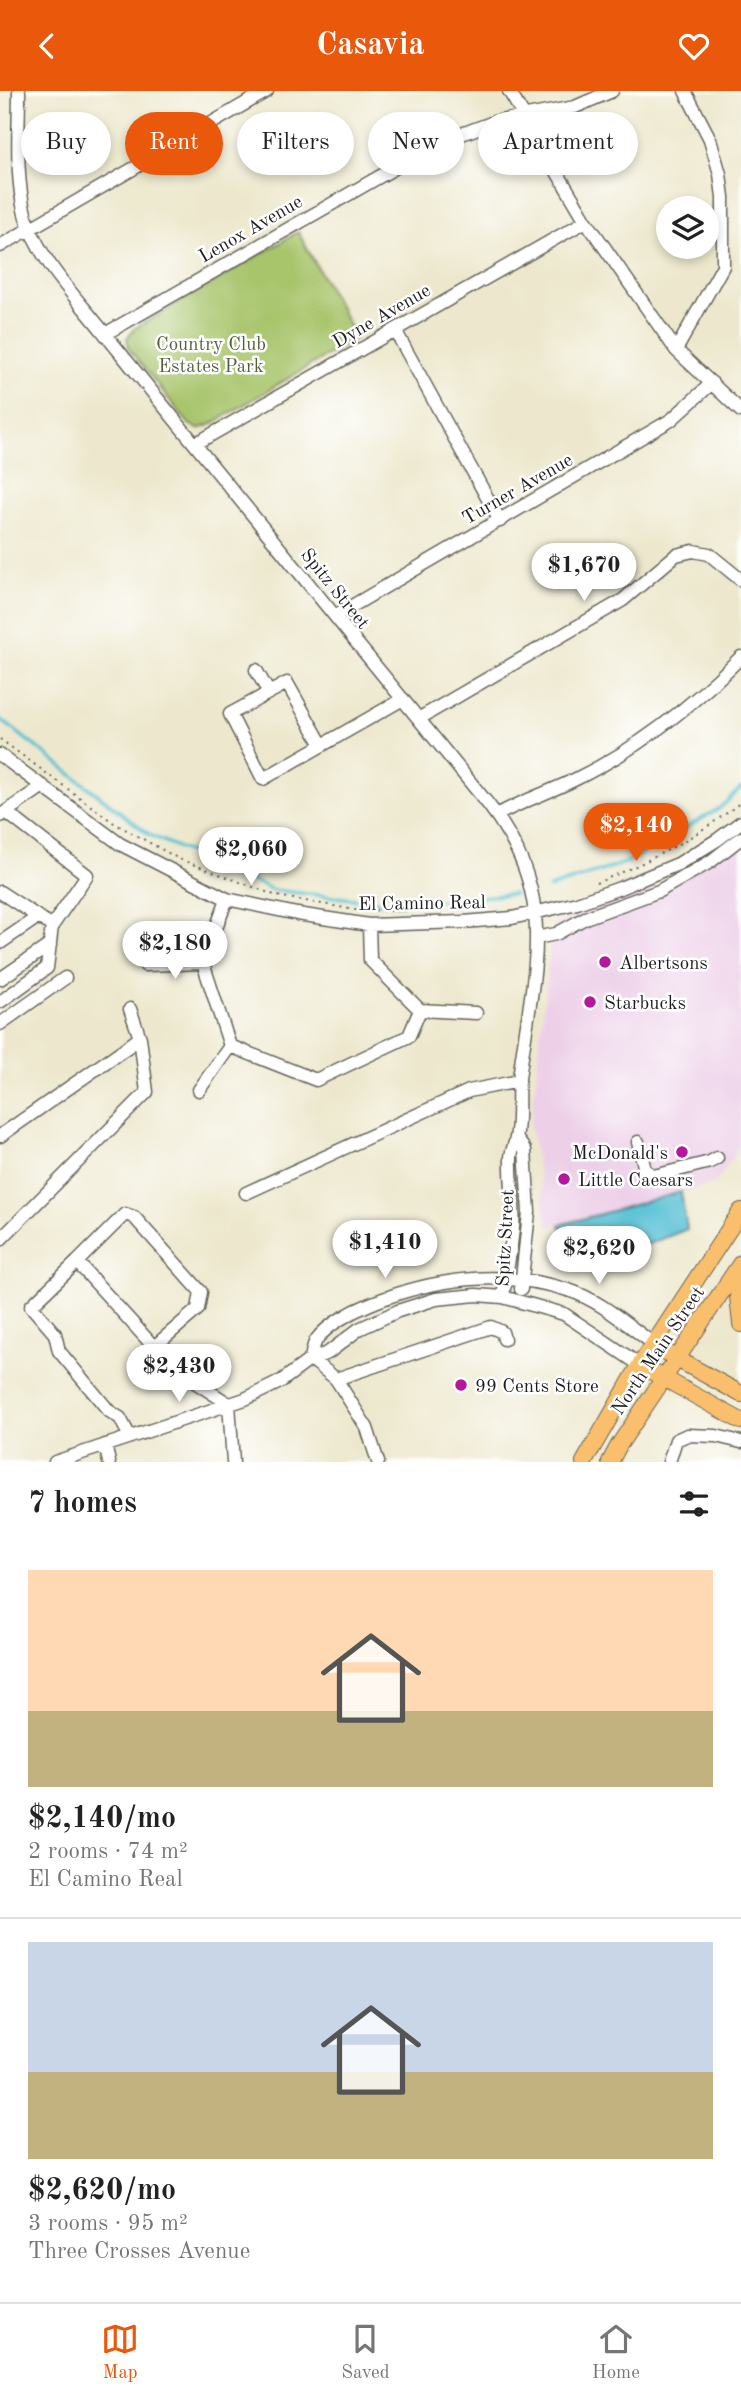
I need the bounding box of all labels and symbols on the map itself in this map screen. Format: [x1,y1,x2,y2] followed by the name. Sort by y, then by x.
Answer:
[196,193,306,267] street label: Lenox Avenue
[330,282,434,353] street label: Dyne Avenue
[156,336,266,377] park label: Country Club Estates Park
[460,451,577,529] street label: Turner Avenue
[527,543,641,603] pin: $1,670
[296,546,372,633] street label: Spitz Street
[579,803,693,863] pin: $2,140
[194,827,308,887] pin: $2,060
[358,894,486,915] street label: El Camino Real
[118,921,232,981] pin: $2,180
[597,954,613,970] marker: Albertsons
[619,955,708,974] place label: Albertsons
[582,994,598,1010] marker: Starbucks
[604,995,686,1014] place label: Starbucks
[674,1144,690,1160] marker: McDonald's
[572,1145,668,1164] place label: McDonald's
[556,1171,572,1187] marker: Little Caesars
[578,1172,693,1191] place label: Little Caesars
[494,1189,519,1287] street label: Spitz Street
[328,1221,442,1280] pin: $1,410
[542,1227,656,1286] pin: $2,620
[609,1284,709,1419] street label: North Main Street
[122,1345,236,1404] pin: $2,430
[453,1377,469,1393] marker: 99 Cents Store
[475,1378,599,1397] place label: 99 Cents Store

